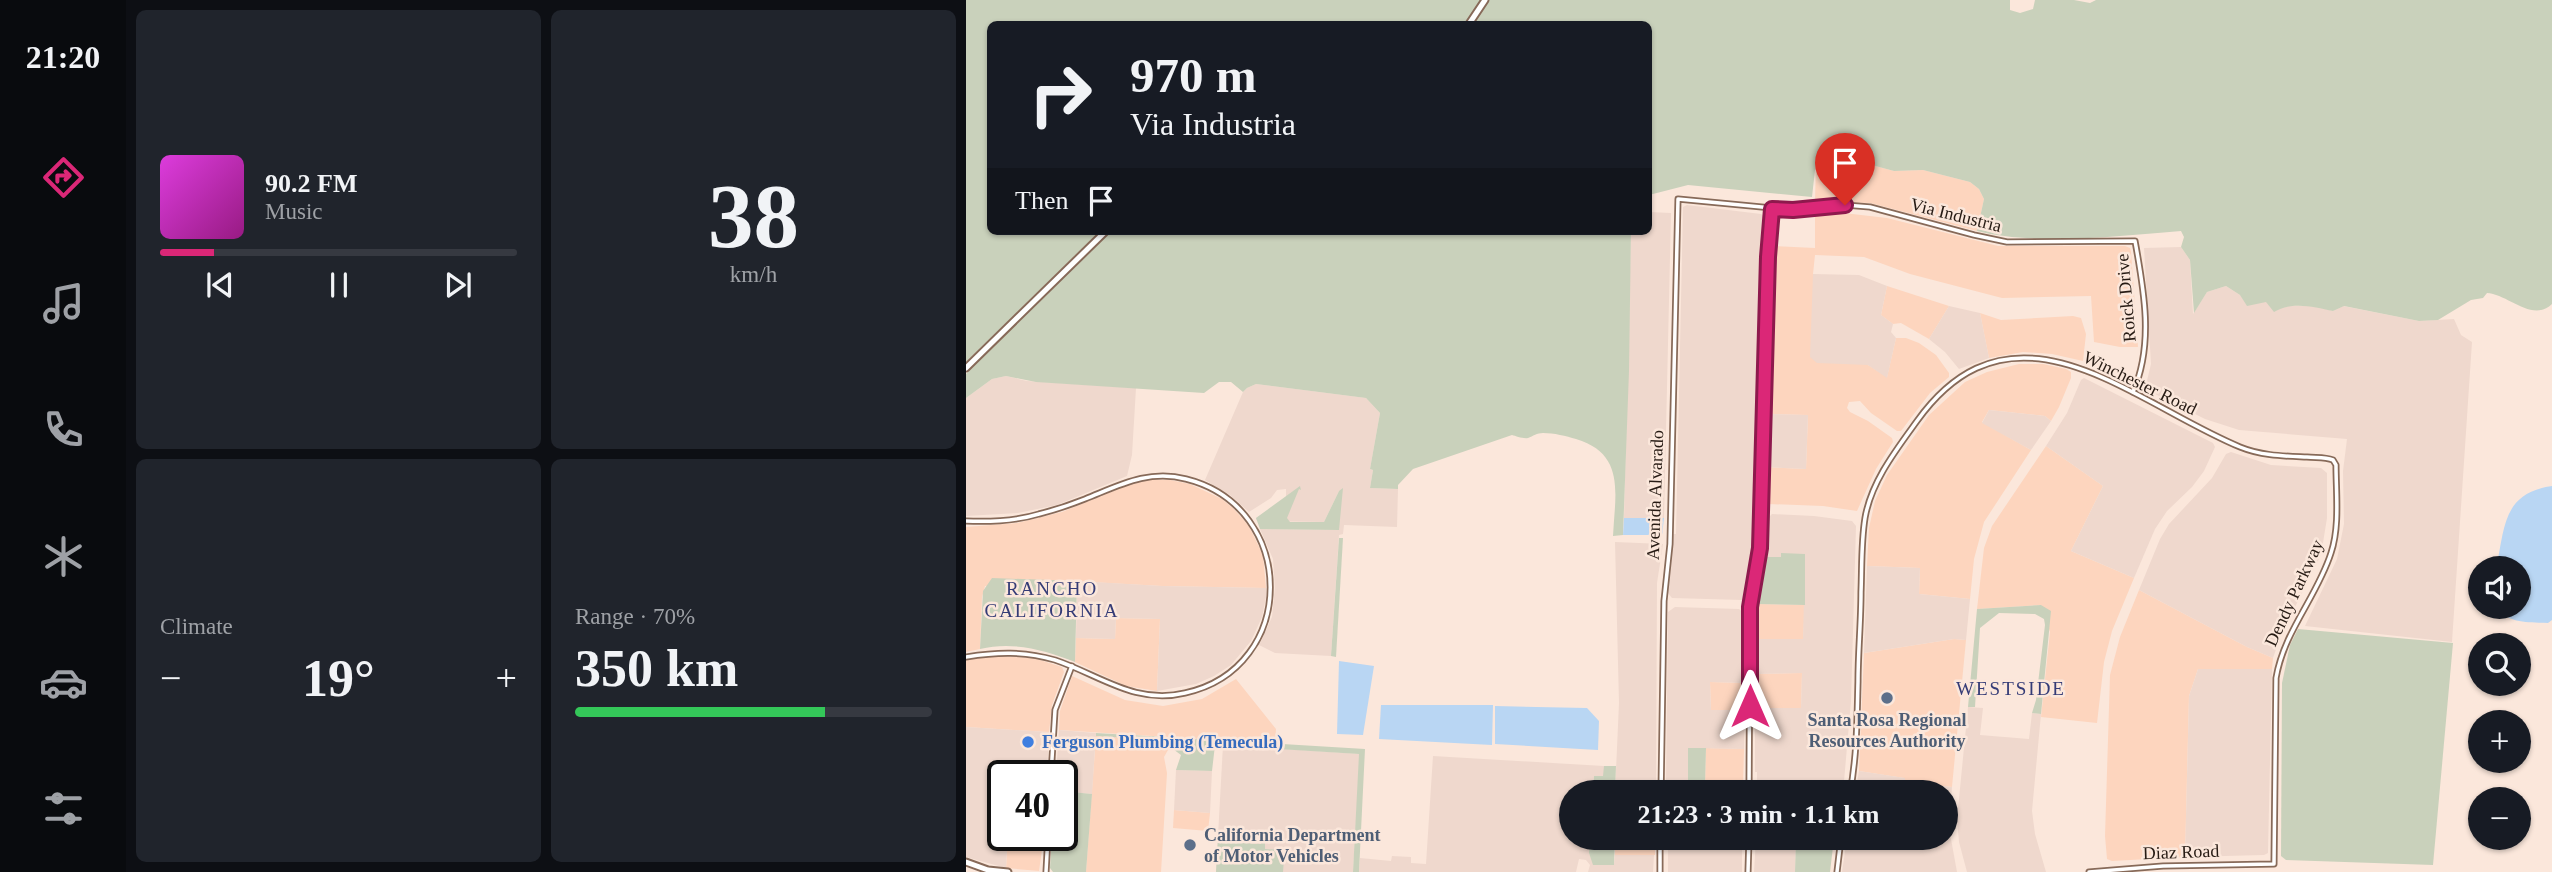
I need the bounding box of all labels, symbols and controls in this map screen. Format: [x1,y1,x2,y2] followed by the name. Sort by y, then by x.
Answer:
[26,39,100,75] text: 21:20
[1130,48,1257,103] text: 970 m
[1015,49,1106,140] icon: right
[1130,106,1296,142] text: Via Industria
[1815,133,1875,205] pin
[1826,144,1864,182] icon: arrive
[39,153,88,202] icon: directions
[708,166,799,267] text: 38
[265,169,357,198] text: 90.2 FM
[1082,182,1120,220] icon: arrive
[1015,186,1068,215] text: Then
[1908,194,2004,236] street label: Via Industria
[265,199,323,224] text: Music
[2112,253,2140,343] street label: Roick Drive
[730,262,777,287] text: km/h
[201,266,239,304] icon: previous
[320,266,358,304] icon: pause
[439,266,477,304] icon: next
[39,279,88,328] icon: music
[2080,347,2200,419] street label: Winchester Road
[39,405,88,454] icon: phone
[1643,430,1667,560] street label: Avenida Alvarado
[39,532,88,581] icon: climate
[2261,536,2327,650] street label: Dendy Parkway
[2468,556,2531,850] map controls
[2468,556,2531,619] button: sound
[984,578,1120,621] district label: RANCHO CALIFORNIA
[575,604,695,629] text: Range · 70%
[160,614,233,639] text: Climate
[2468,633,2531,696] button: search
[575,640,738,697] text: 350 km
[302,650,375,707] text: 19°
[160,657,181,699] text: −
[496,657,517,699] text: +
[39,658,88,707] icon: car
[1713,669,1787,743] position arrow
[1956,678,2066,699] district label: WESTSIDE
[1879,690,1895,706] marker: Santa Rosa Regional Resources Authority
[1807,710,1967,751] place label: Santa Rosa Regional Resources Authority
[2468,710,2531,773] button: +
[1042,732,1283,753] place label: Ferguson Plumbing (Temecula)
[1020,734,1036,750] marker: Ferguson Plumbing (Temecula)
[987,760,1078,851] speed limit sign: 40
[39,784,88,833] icon: filters
[2468,787,2531,850] button: −
[1638,800,1879,829] text: 21:23 · 3 min · 1.1 km
[1204,825,1380,866] place label: California Department of Motor Vehicles
[1182,837,1198,853] marker: California Department of Motor Vehicles
[2142,841,2220,863] street label: Diaz Road

